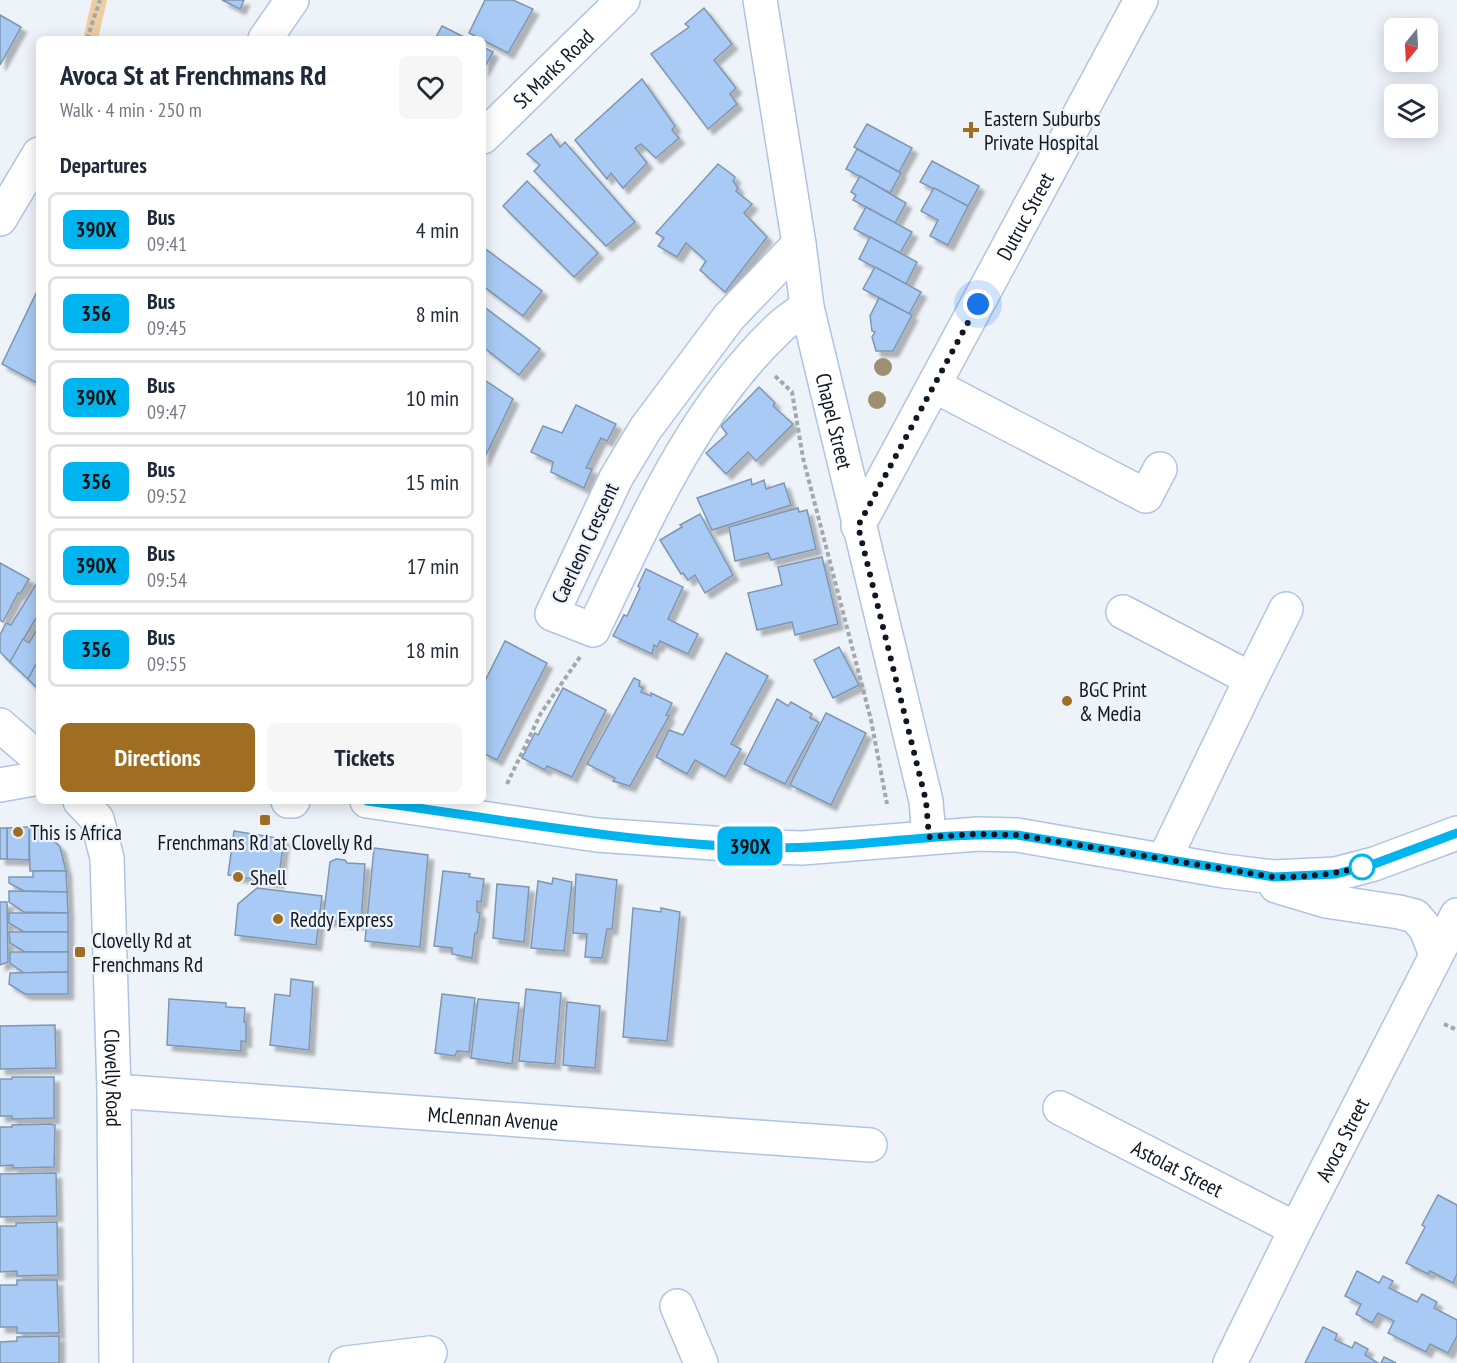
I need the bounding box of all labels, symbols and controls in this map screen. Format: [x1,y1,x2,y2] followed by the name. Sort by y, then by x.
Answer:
[1384,18,1438,72] north arrow
[1384,18,1438,138] map controls
[507,23,599,114] street label: St Marks Road
[60,56,327,93] text: Avoca St at Frenchmans Rd
[399,56,462,119] button: heart
[1384,84,1438,138] button: layers
[60,97,202,123] text: Walk · 4 min · 250 m
[984,105,1101,156] place label: Eastern Suburbs Private Hospital
[962,121,980,139] marker: Eastern Suburbs Private Hospital
[60,151,147,179] text: Departures
[990,167,1059,265] street label: Dutruc Street
[147,203,175,231] text: Bus
[75,216,117,243] text: 390X
[416,216,459,244] text: 4 min
[147,231,187,257] text: 09:41
[147,287,175,315] text: Bus
[963,289,993,319] your location
[81,300,111,327] text: 356
[416,300,459,328] text: 8 min
[147,315,187,341] text: 09:45
[810,370,859,472] street label: Chapel Street
[147,371,175,399] text: Bus
[75,384,117,411] text: 390X
[406,384,459,412] text: 10 min
[147,399,187,425] text: 09:47
[147,455,175,483] text: Bus
[81,468,111,495] text: 356
[406,468,459,496] text: 15 min
[545,478,625,608] street label: Caerleon Crescent
[147,483,187,509] text: 09:52
[147,539,175,567] text: Bus
[75,552,117,579] text: 390X
[407,552,459,580] text: 17 min
[147,567,187,593] text: 09:54
[147,623,175,651] text: Bus
[81,636,111,663] text: 356
[406,636,459,664] text: 18 min
[147,651,187,677] text: 09:55
[1079,676,1147,727] place label: BGC Print & Media
[1060,694,1074,708] marker: BGC Print & Media
[60,723,255,792] button: Directions
[267,723,462,792] button: Tickets
[258,813,272,827] marker: Frenchmans Rd at Clovelly Rd
[30,819,122,846] place label: This is Africa
[11,825,25,839] marker: This is Africa
[708,826,792,866] line badge: 390X
[157,829,373,856] place label: Frenchmans Rd at Clovelly Rd
[729,833,771,860] text: 390X
[1349,854,1375,880] unlabelled marker
[250,864,287,891] place label: Shell
[231,870,245,884] marker: Shell
[290,906,393,933] place label: Reddy Express
[271,912,285,926] marker: Reddy Express
[92,927,203,978] place label: Clovelly Rd at Frenchmans Rd
[73,945,87,959] marker: Clovelly Rd at Frenchmans Rd
[99,1029,128,1127] street label: Clovelly Road
[1309,1093,1375,1186] street label: Avoca Street
[427,1100,559,1136] street label: McLennan Avenue
[1127,1134,1228,1203] street label: Astolat Street

